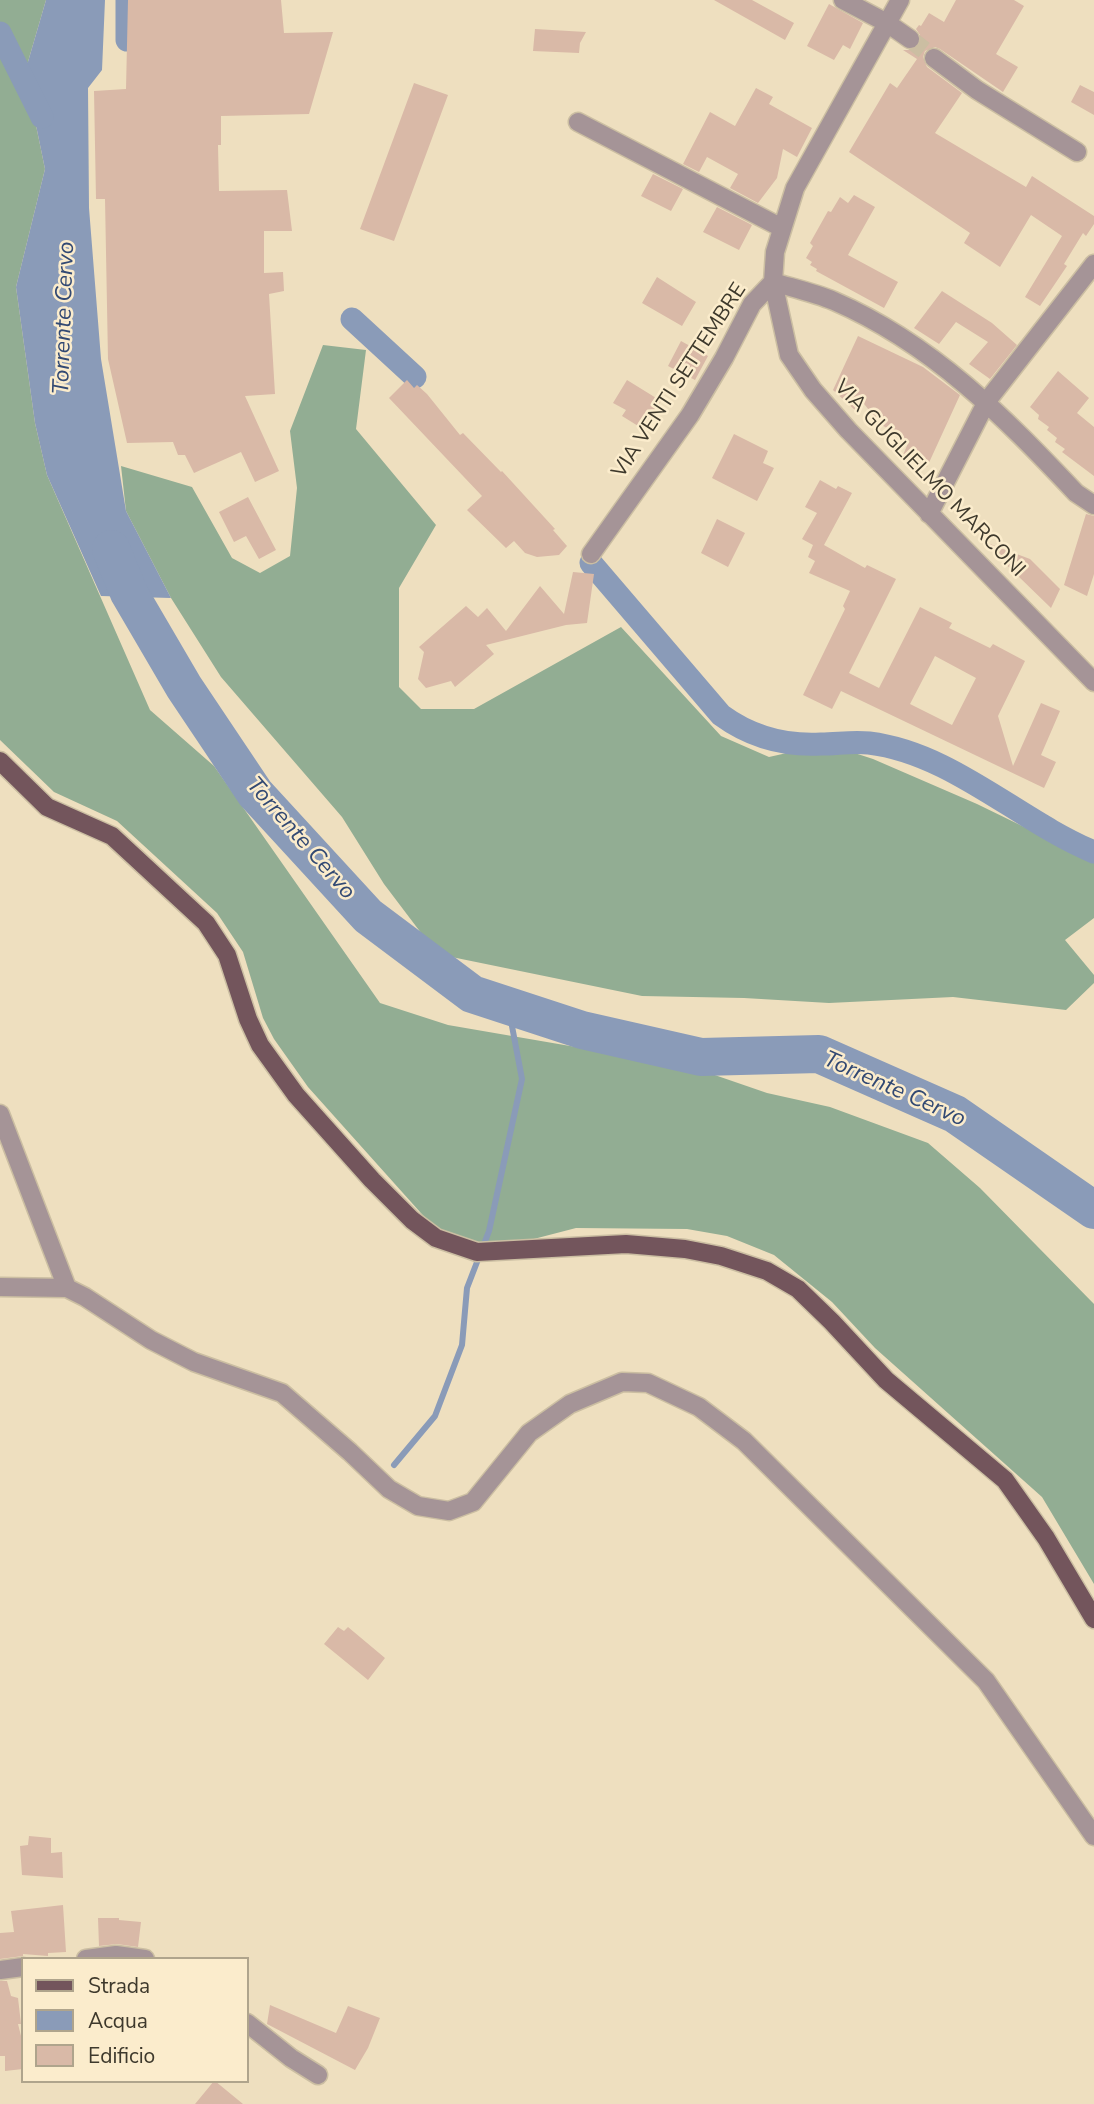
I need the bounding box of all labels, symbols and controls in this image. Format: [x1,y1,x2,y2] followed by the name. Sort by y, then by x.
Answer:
[49,241,81,395] water label: Torrente Cervo
[608,279,752,483] street label: VIA VENTI SETTEMBRE
[828,375,1030,583] street label: VIA GUGLIELMO MARCONI
[239,772,361,906] water label: Torrente Cervo
[819,1046,969,1134] water label: Torrente Cervo
[21,1957,248,2083] legend
[88,1972,150,2000] text: Strada
[88,2007,148,2035] text: Acqua
[88,2042,155,2070] text: Edificio

